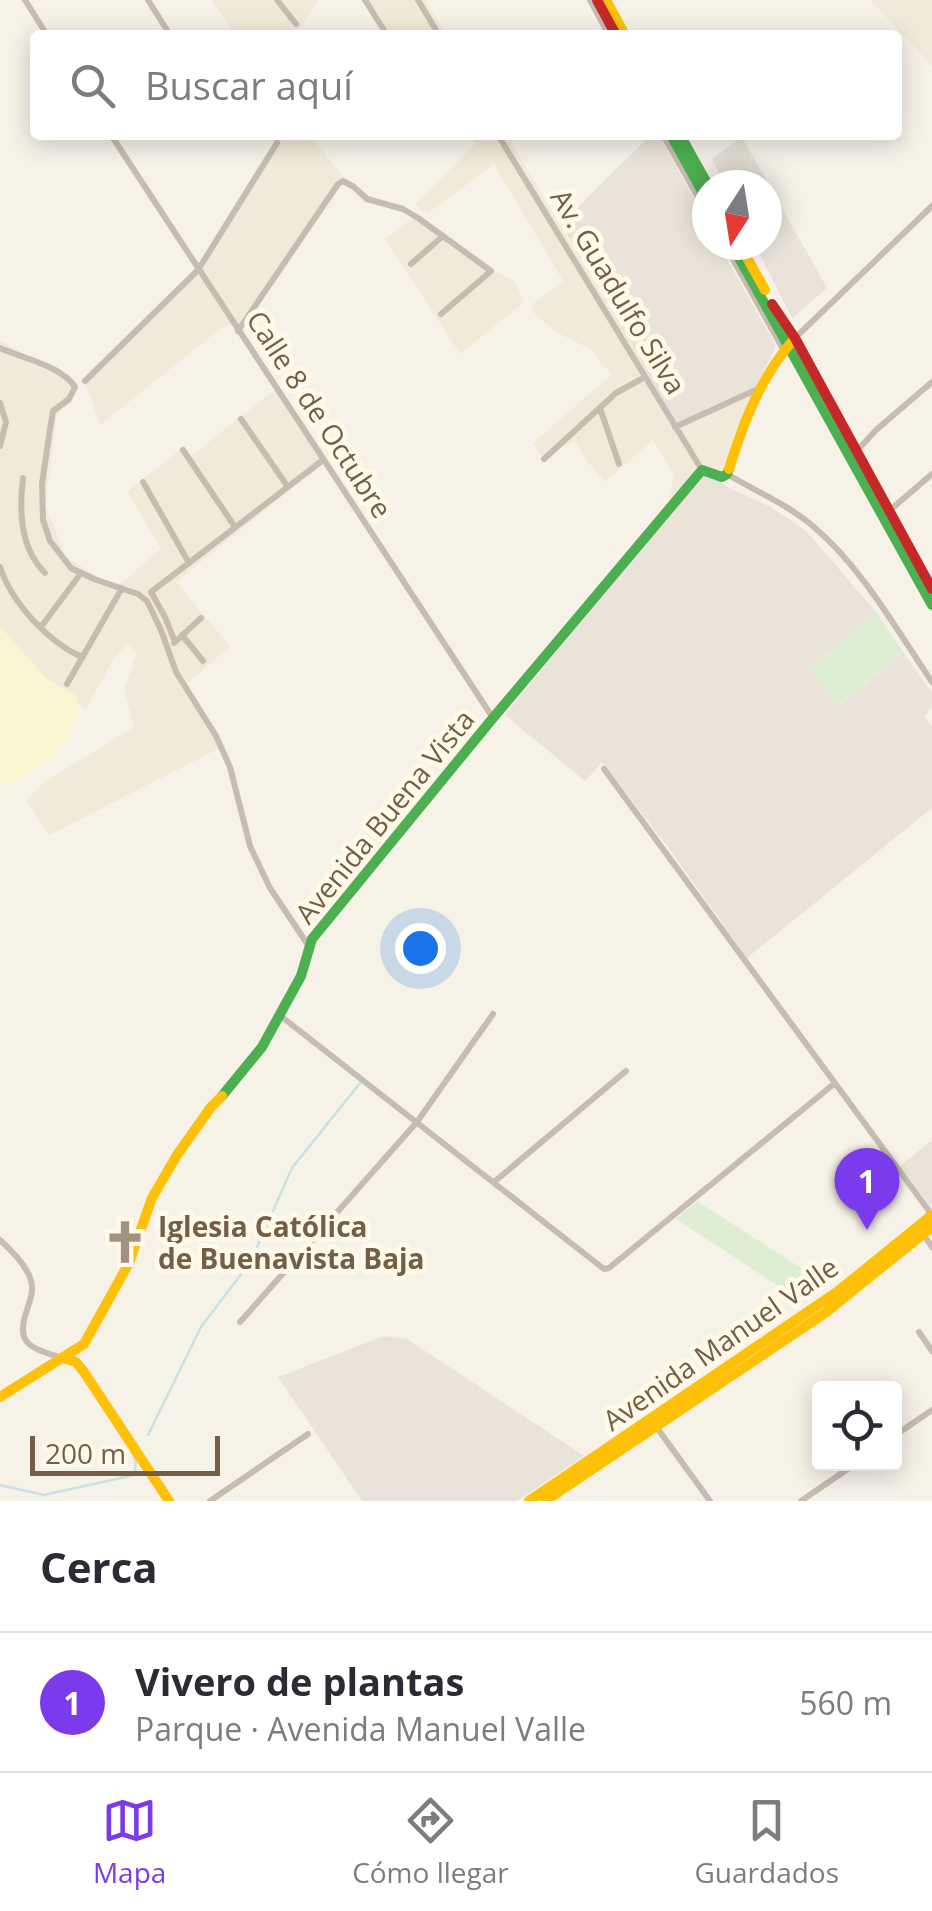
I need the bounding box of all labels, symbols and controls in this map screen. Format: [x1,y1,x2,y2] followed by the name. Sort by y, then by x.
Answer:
[30,30,902,140] search box
[65,58,120,113] icon: search
[145,59,353,111] text: Buscar aquí
[692,170,782,260] north arrow
[543,181,695,401] street label: Av. Guadulfo Silva
[239,303,401,525] street label: Calle 8 de Octubre
[286,701,482,931] street label: Avenida Buena Vista
[395,923,446,974] your location
[834,1148,900,1230] pin: 1
[158,1207,425,1277] place label: Iglesia Católica de Buenavista Baja
[101,1218,149,1266] church icon: Iglesia Católica de Buenavista Baja
[595,1247,845,1439] street label: Avenida Manuel Valle
[812,1381,902,1471] map controls
[812,1381,902,1471] button: locate
[30,1431,220,1476] scale bar
[45,1434,126,1472] text: 200 m
[40,1538,158,1595] text: Cerca
[135,1655,464,1707] text: Vivero de plantas
[63,1681,82,1724] text: 1
[799,1681,892,1724] text: 560 m
[135,1707,586,1750] text: Parque · Avenida Manuel Valle
[93,1793,166,1891] tab: Mapa
[352,1793,509,1891] tab: Cómo llegar
[695,1793,839,1891] tab: Guardados

